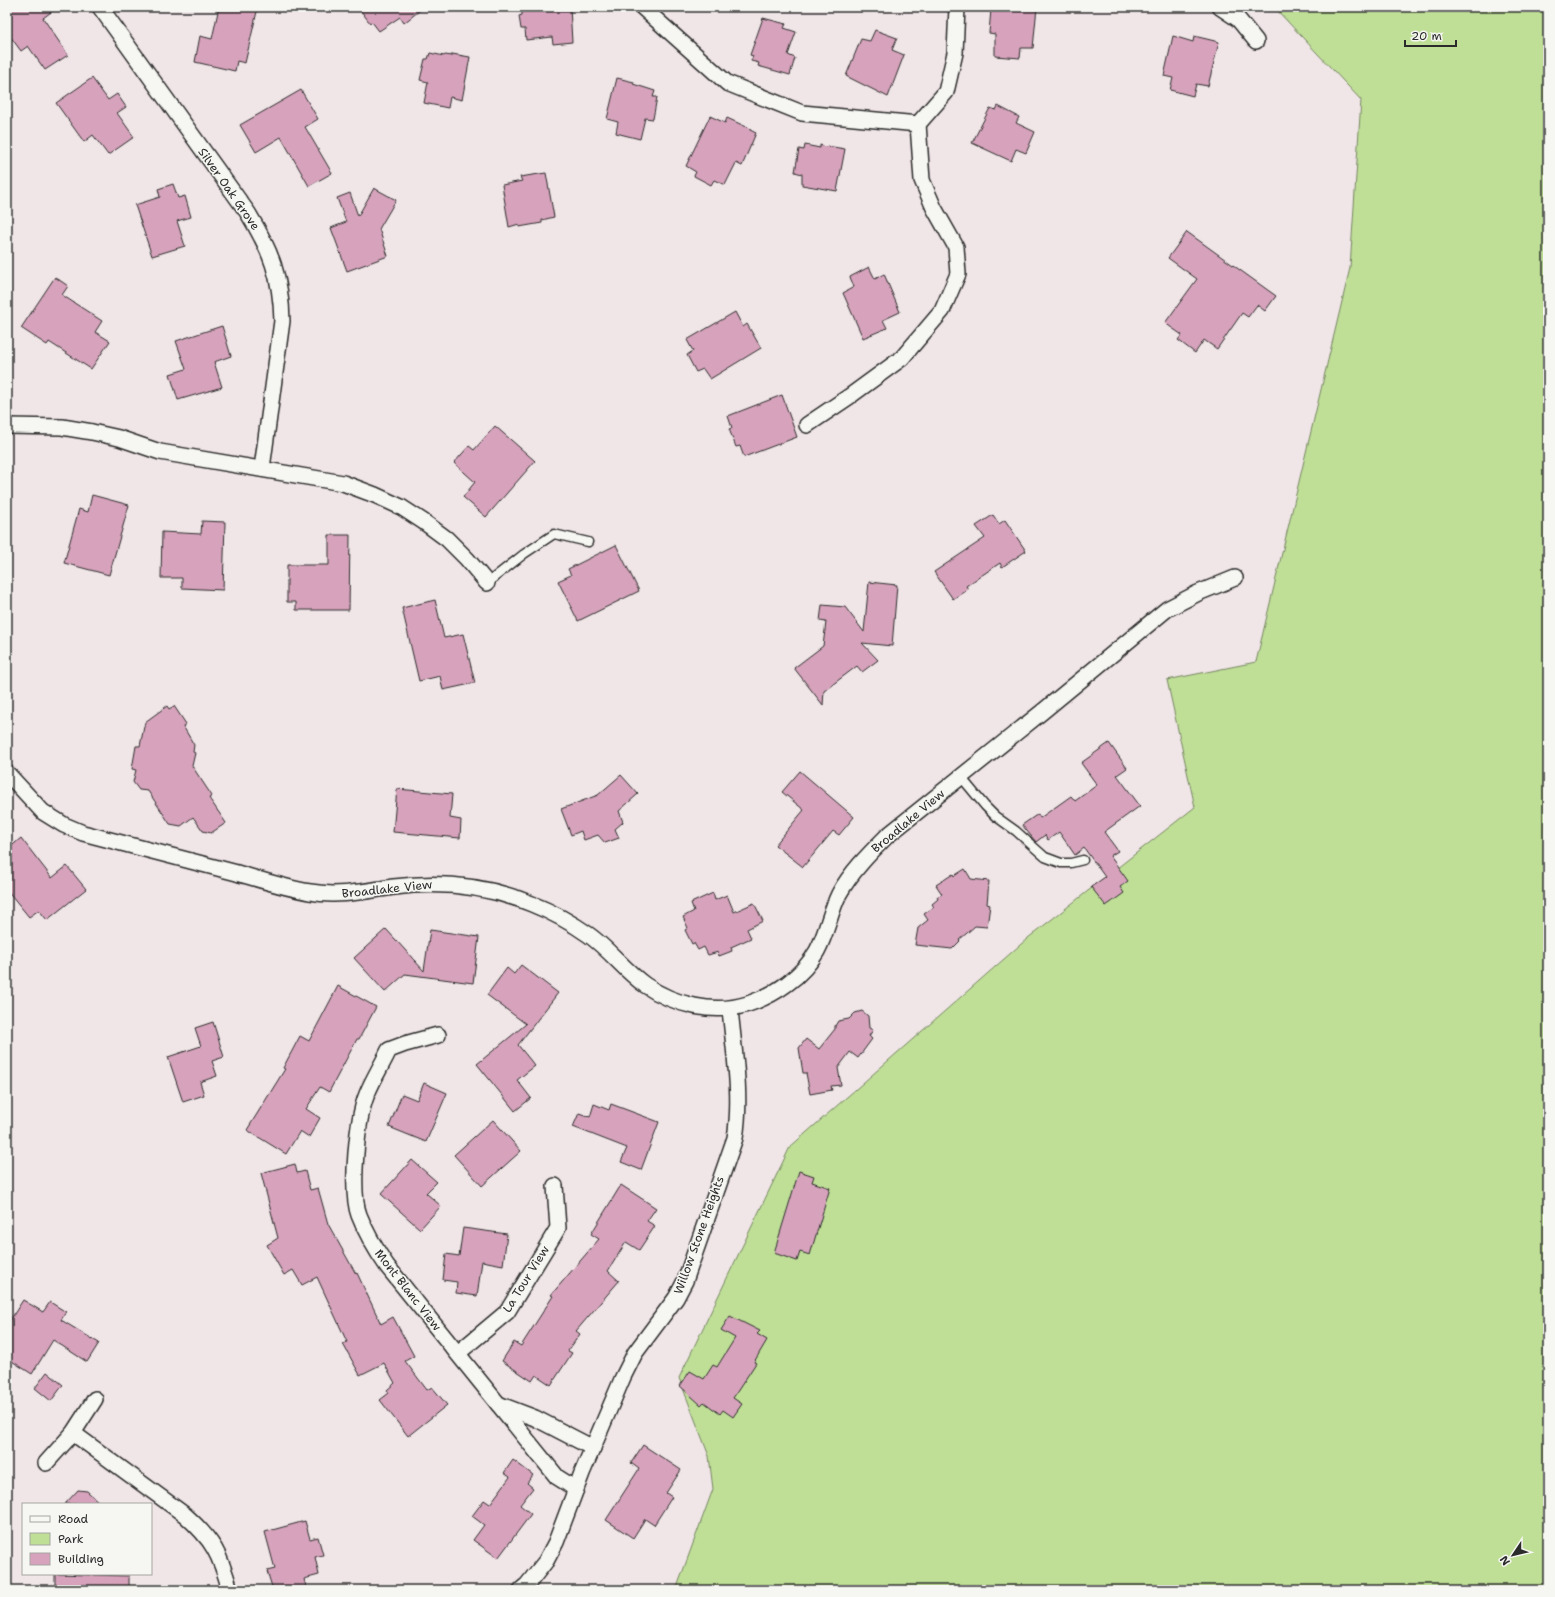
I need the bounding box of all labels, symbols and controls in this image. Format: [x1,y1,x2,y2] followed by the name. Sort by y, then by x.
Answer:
[1405,22,1456,48] scale bar
[1411,28,1442,44] text: 20 m
[195,145,264,234] street label: Silver Oak Grove
[868,785,948,856] street label: Broadlake View
[341,876,434,902] street label: Broadlake View
[670,1174,728,1296] street label: Willow Stone Heights
[499,1242,553,1316] street label: La Tour View
[371,1246,445,1335] street label: Mont Blanc View
[22,1503,152,1575] legend
[58,1511,89,1527] text: Road
[58,1531,84,1547] text: Park
[1493,1535,1533,1575] north arrow
[58,1551,104,1567] text: Building
[1496,1552,1514,1568] text: N

